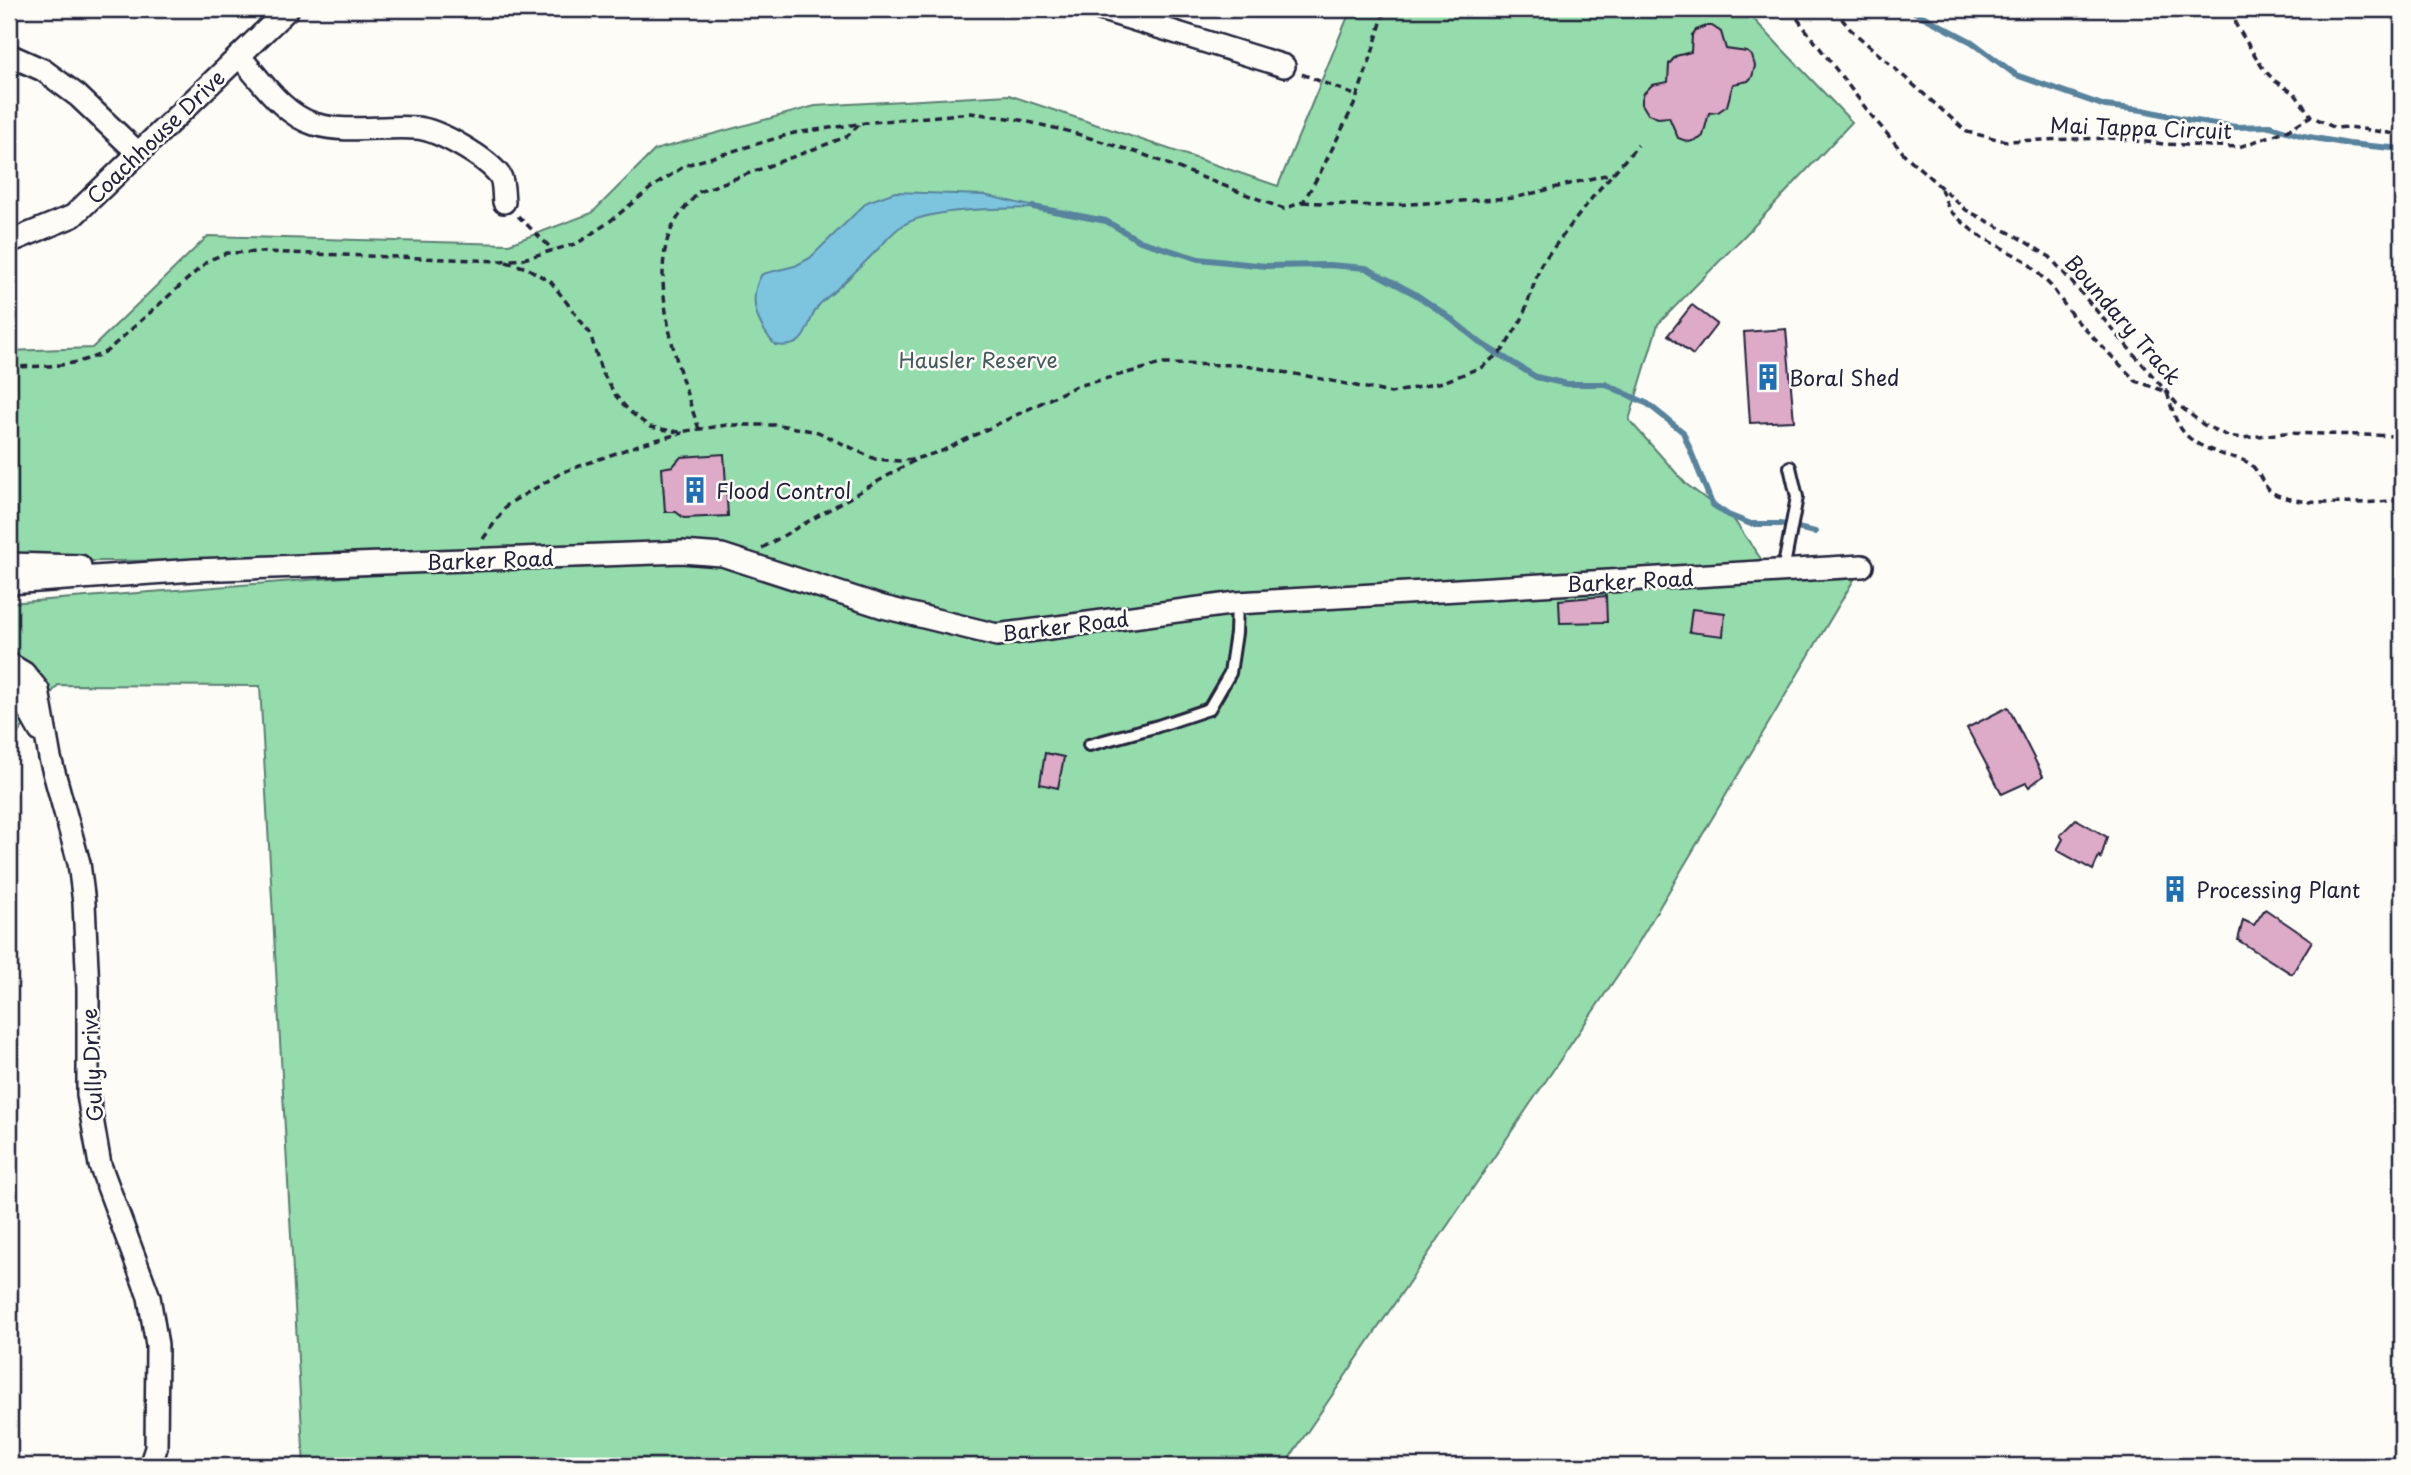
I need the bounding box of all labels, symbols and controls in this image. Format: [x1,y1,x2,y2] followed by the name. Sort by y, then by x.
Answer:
[79,61,231,211] street label: Coachhouse Drive
[2050,108,2232,146] street label: Mai Tappa Circuit
[2058,247,2190,391] street label: Boundary Track
[898,343,1058,375] park label: Hausler Reserve
[1789,361,1899,393] place label: Boral Shed
[1753,362,1783,392] building icon: Boral Shed
[716,474,851,506] place label: Flood Control
[680,475,710,505] building icon: Flood Control
[426,541,554,577] street label: Barker Road
[1565,561,1695,599] street label: Barker Road
[1000,601,1130,649] street label: Barker Road
[2196,873,2360,905] place label: Processing Plant
[2160,874,2190,904] building icon: Processing Plant
[72,1007,110,1123] street label: Gully Drive

